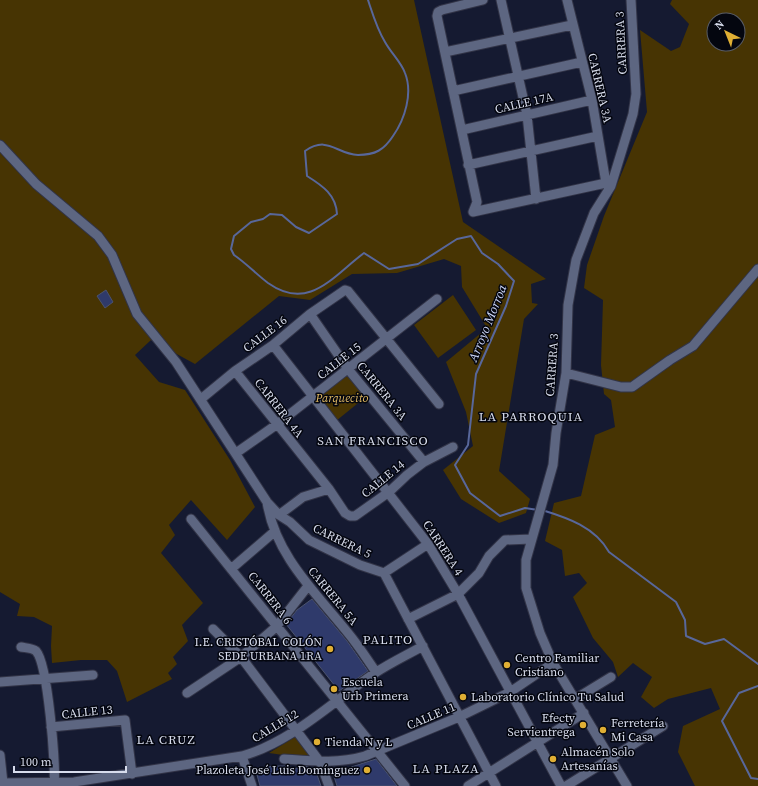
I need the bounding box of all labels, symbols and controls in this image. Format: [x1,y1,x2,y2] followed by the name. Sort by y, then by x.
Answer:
[611,11,631,75] street label: CARRERA 3
[706,12,746,52] north arrow
[711,17,728,33] text: N
[584,52,616,124] street label: CARRERA 3A
[493,89,555,117] street label: CALLE 17A
[464,282,511,365] water label: Arroyo Morroa
[240,312,290,356] street label: CALLE 16
[542,333,562,397] street label: CARRERA 3
[314,339,364,383] street label: CALLE 15
[353,358,411,424] street label: CARRERA 3A
[251,375,307,441] street label: CARRERA 4A
[315,390,369,406] park label: Parquecito
[479,408,583,425] district label: LA PARROQUIA
[317,432,429,449] district label: SAN FRANCISCO
[358,457,408,501] street label: CALLE 14
[419,517,467,579] street label: CARRERA 4
[310,520,374,562] street label: CARRERA 5
[304,563,362,629] street label: CARRERA 5A
[244,568,296,628] street label: CARRERA 6
[363,631,413,648] district label: PALITO
[194,634,322,664] place label: I.E. CRISTÓBAL COLÓN SEDE URBANA 1RA
[325,644,335,654] marker: I.E. CRISTÓBAL COLÓN SEDE URBANA 1RA
[515,650,599,680] place label: Centro Familiar Cristiano
[502,660,512,670] marker: Centro Familiar Cristiano
[342,674,410,704] place label: Escuela Urb Primera
[329,684,339,694] marker: Escuela Urb Primera
[471,689,624,705] place label: Laboratorio Clínico Tu Salud
[458,692,468,702] marker: Laboratorio Clínico Tu Salud
[404,699,458,733] street label: CALLE 11
[61,701,113,723] street label: CALLE 13
[249,706,301,746] street label: CALLE 12
[508,710,576,740] place label: Efecty Servientrega
[611,715,665,745] place label: Ferretería Mi Casa
[578,720,588,730] marker: Efecty Servientrega
[598,725,608,735] marker: Ferretería Mi Casa
[136,731,196,748] district label: LA CRUZ
[325,734,393,750] place label: Tienda N y L
[312,737,322,747] marker: Tienda N y L
[561,744,635,774] place label: Almacén Solo Artesanías
[14,748,126,774] scale bar
[20,754,52,770] text: 100 m
[548,754,558,764] marker: Almacén Solo Artesanías
[412,760,480,777] district label: LA PLAZA
[196,762,360,778] place label: Plazoleta José Luis Domínguez
[362,765,372,775] marker: Plazoleta José Luis Domínguez

